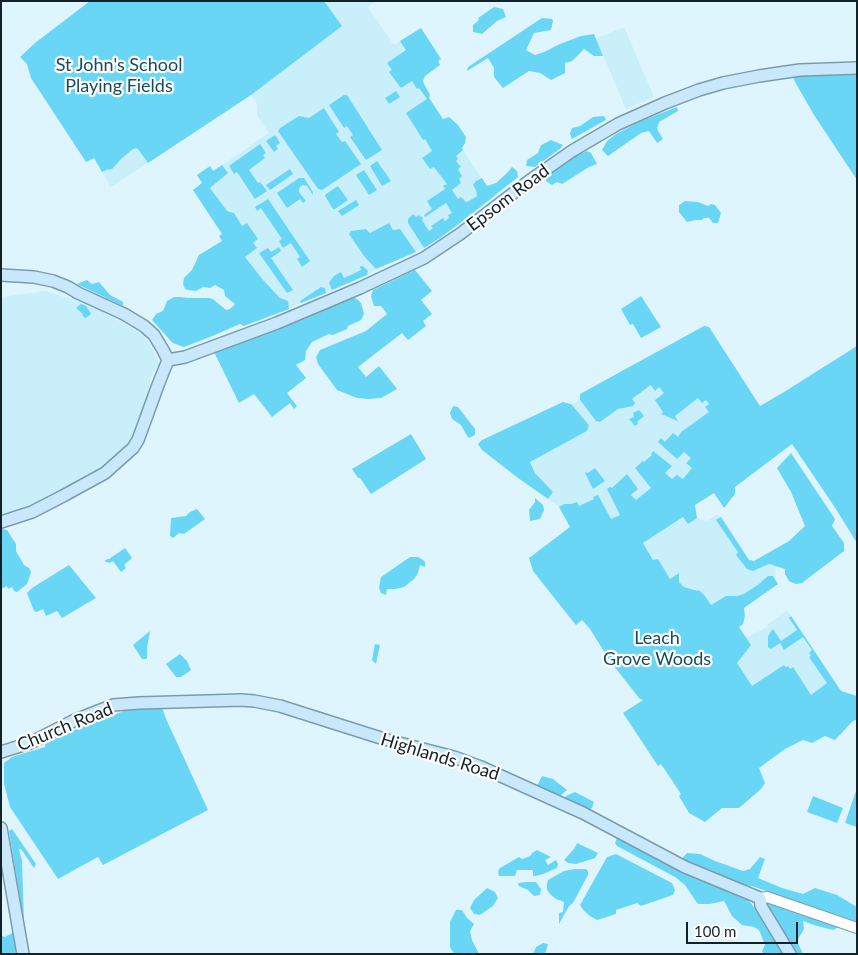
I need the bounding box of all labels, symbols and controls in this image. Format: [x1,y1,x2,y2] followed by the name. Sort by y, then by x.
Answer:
[56,54,182,96] park label: St John's School Playing Fields
[463,160,553,236] street label: Epsom Road
[603,627,711,670] park label: Leach Grove Woods
[14,698,116,756] street label: Church Road
[378,729,502,785] street label: Highlands Road
[688,912,800,944] scale bar
[694,922,736,940] text: 100 m

